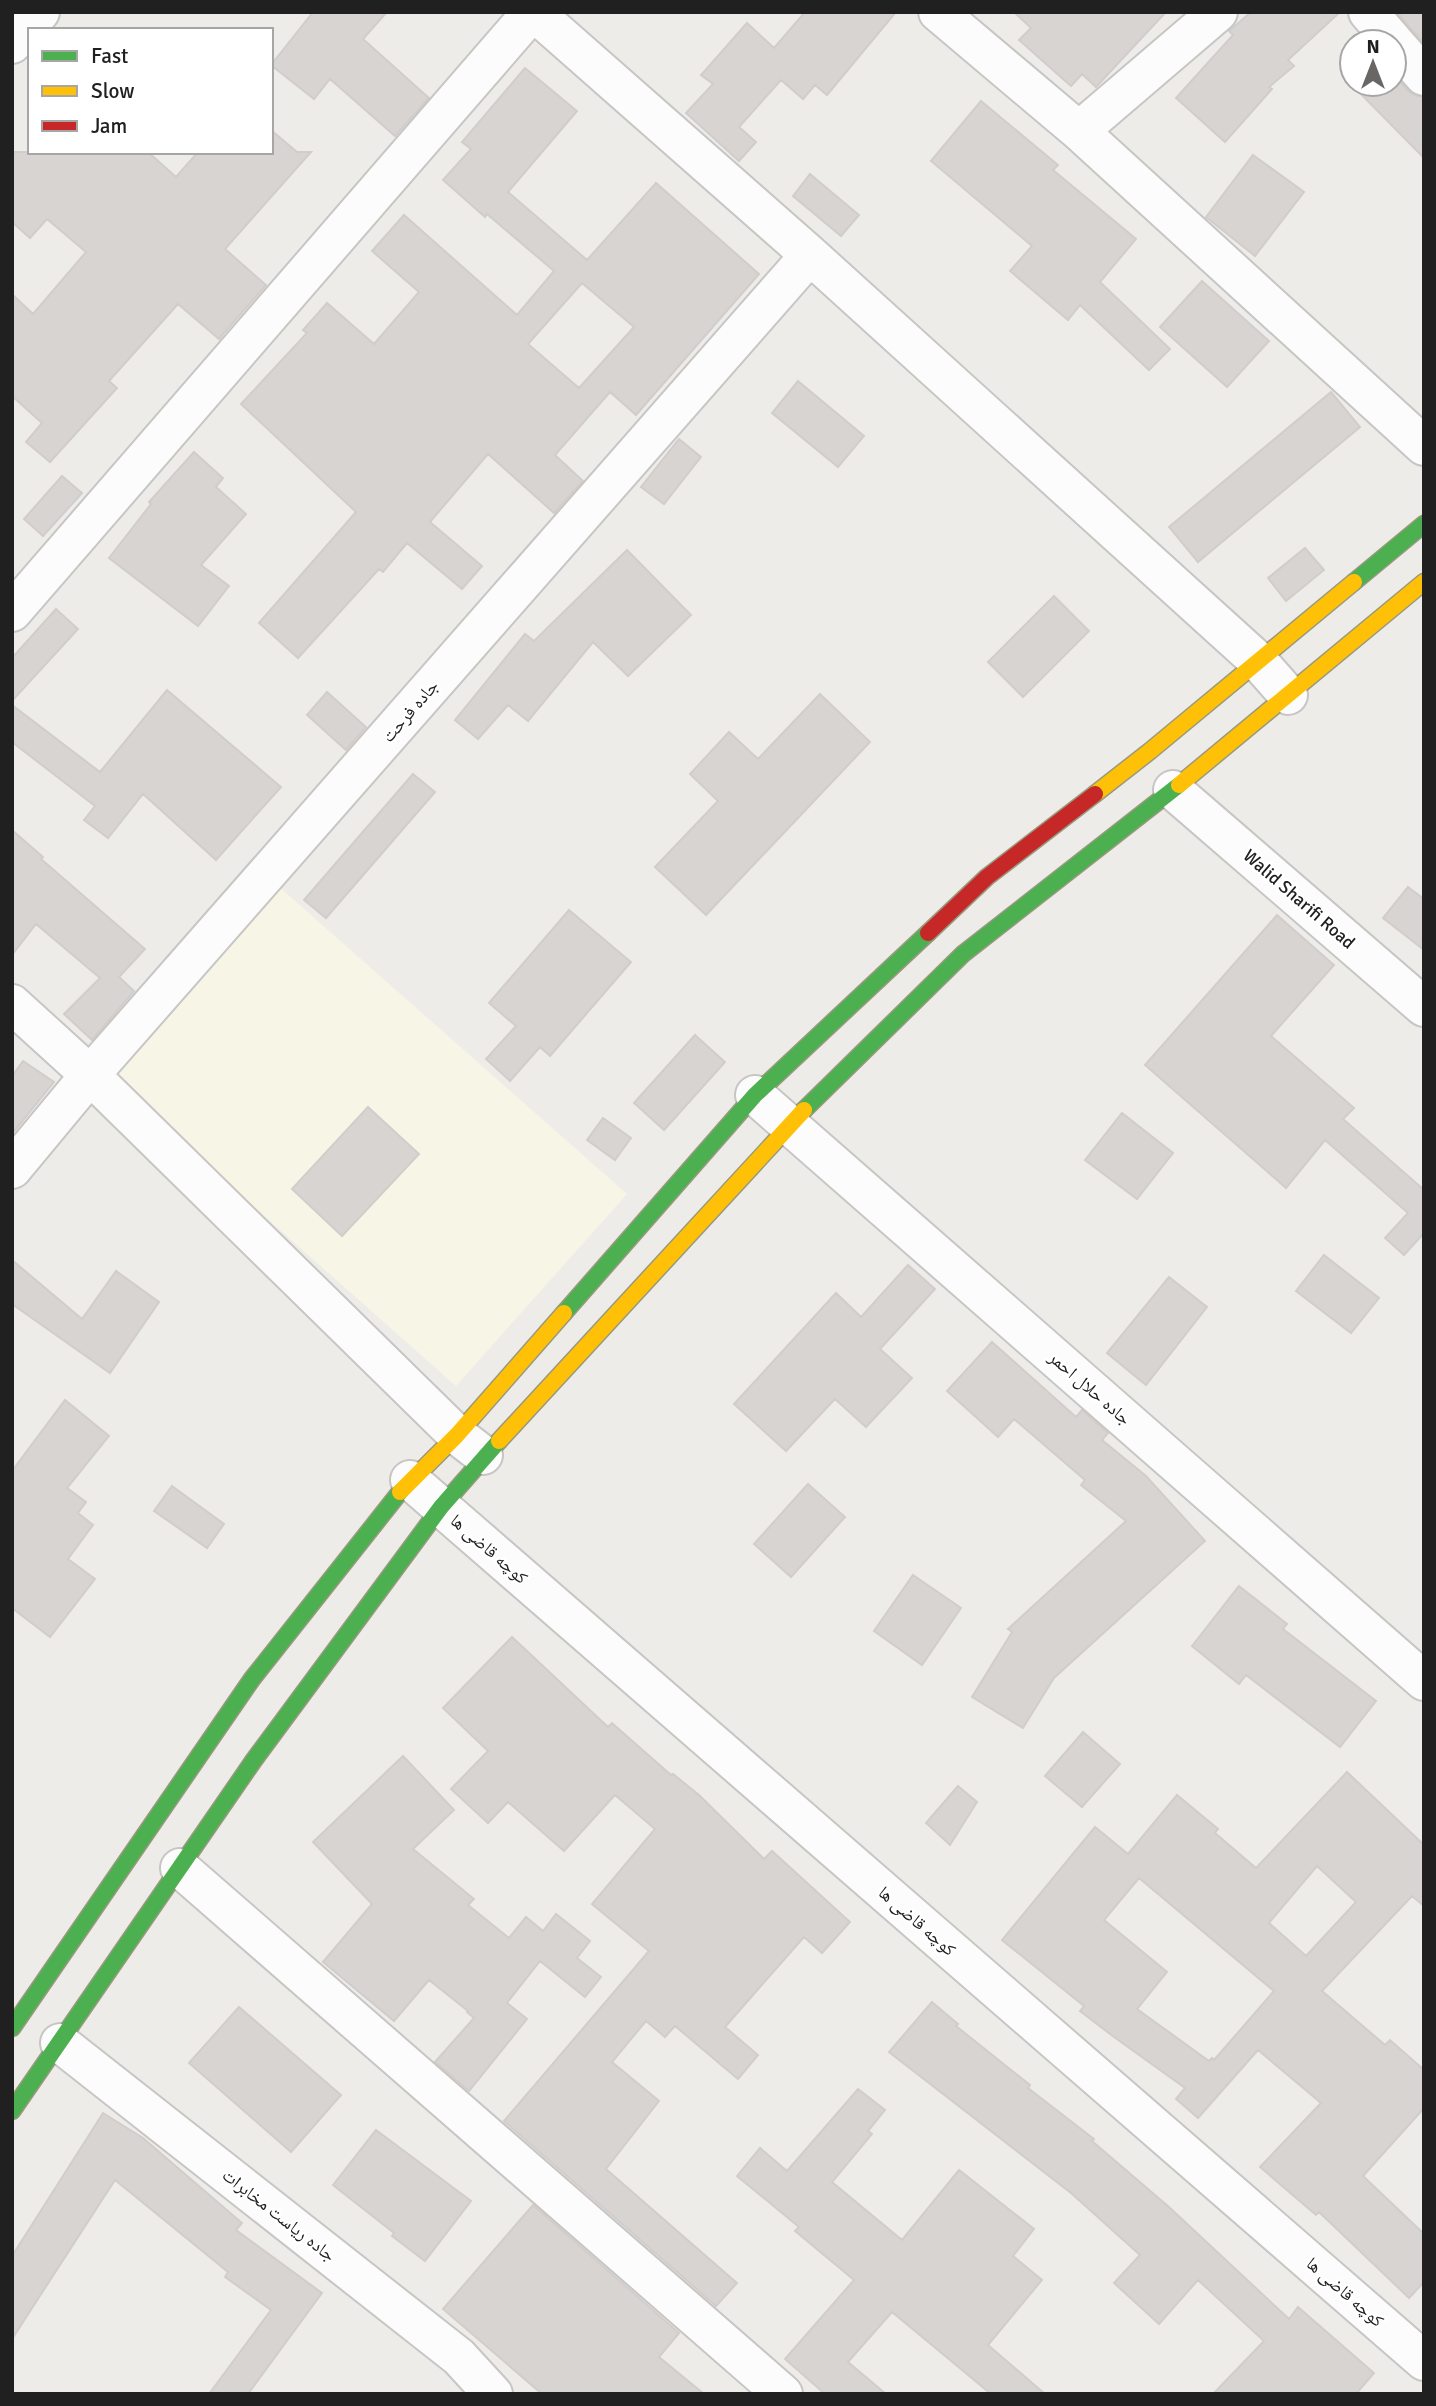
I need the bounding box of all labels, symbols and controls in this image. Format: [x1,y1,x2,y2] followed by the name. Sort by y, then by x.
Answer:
[28,28,273,154] legend
[1338,28,1408,98] north arrow
[1366,35,1380,59] text: N
[91,43,128,69] text: Fast
[91,78,135,104] text: Slow
[91,113,127,139] text: Jam
[377,675,443,747] street label: جاده فرحت
[1239,844,1359,954] street label: Walid Sharifi Road
[1043,1345,1136,1430] street label: جاده حلال احمر
[446,1509,533,1589] street label: کوچه قاضی ها
[874,1881,961,1961] street label: کوچه قاضی ها
[218,2164,340,2266] street label: جاده ریاست مخابرات
[1302,2252,1389,2332] street label: کوچه قاضی ها

